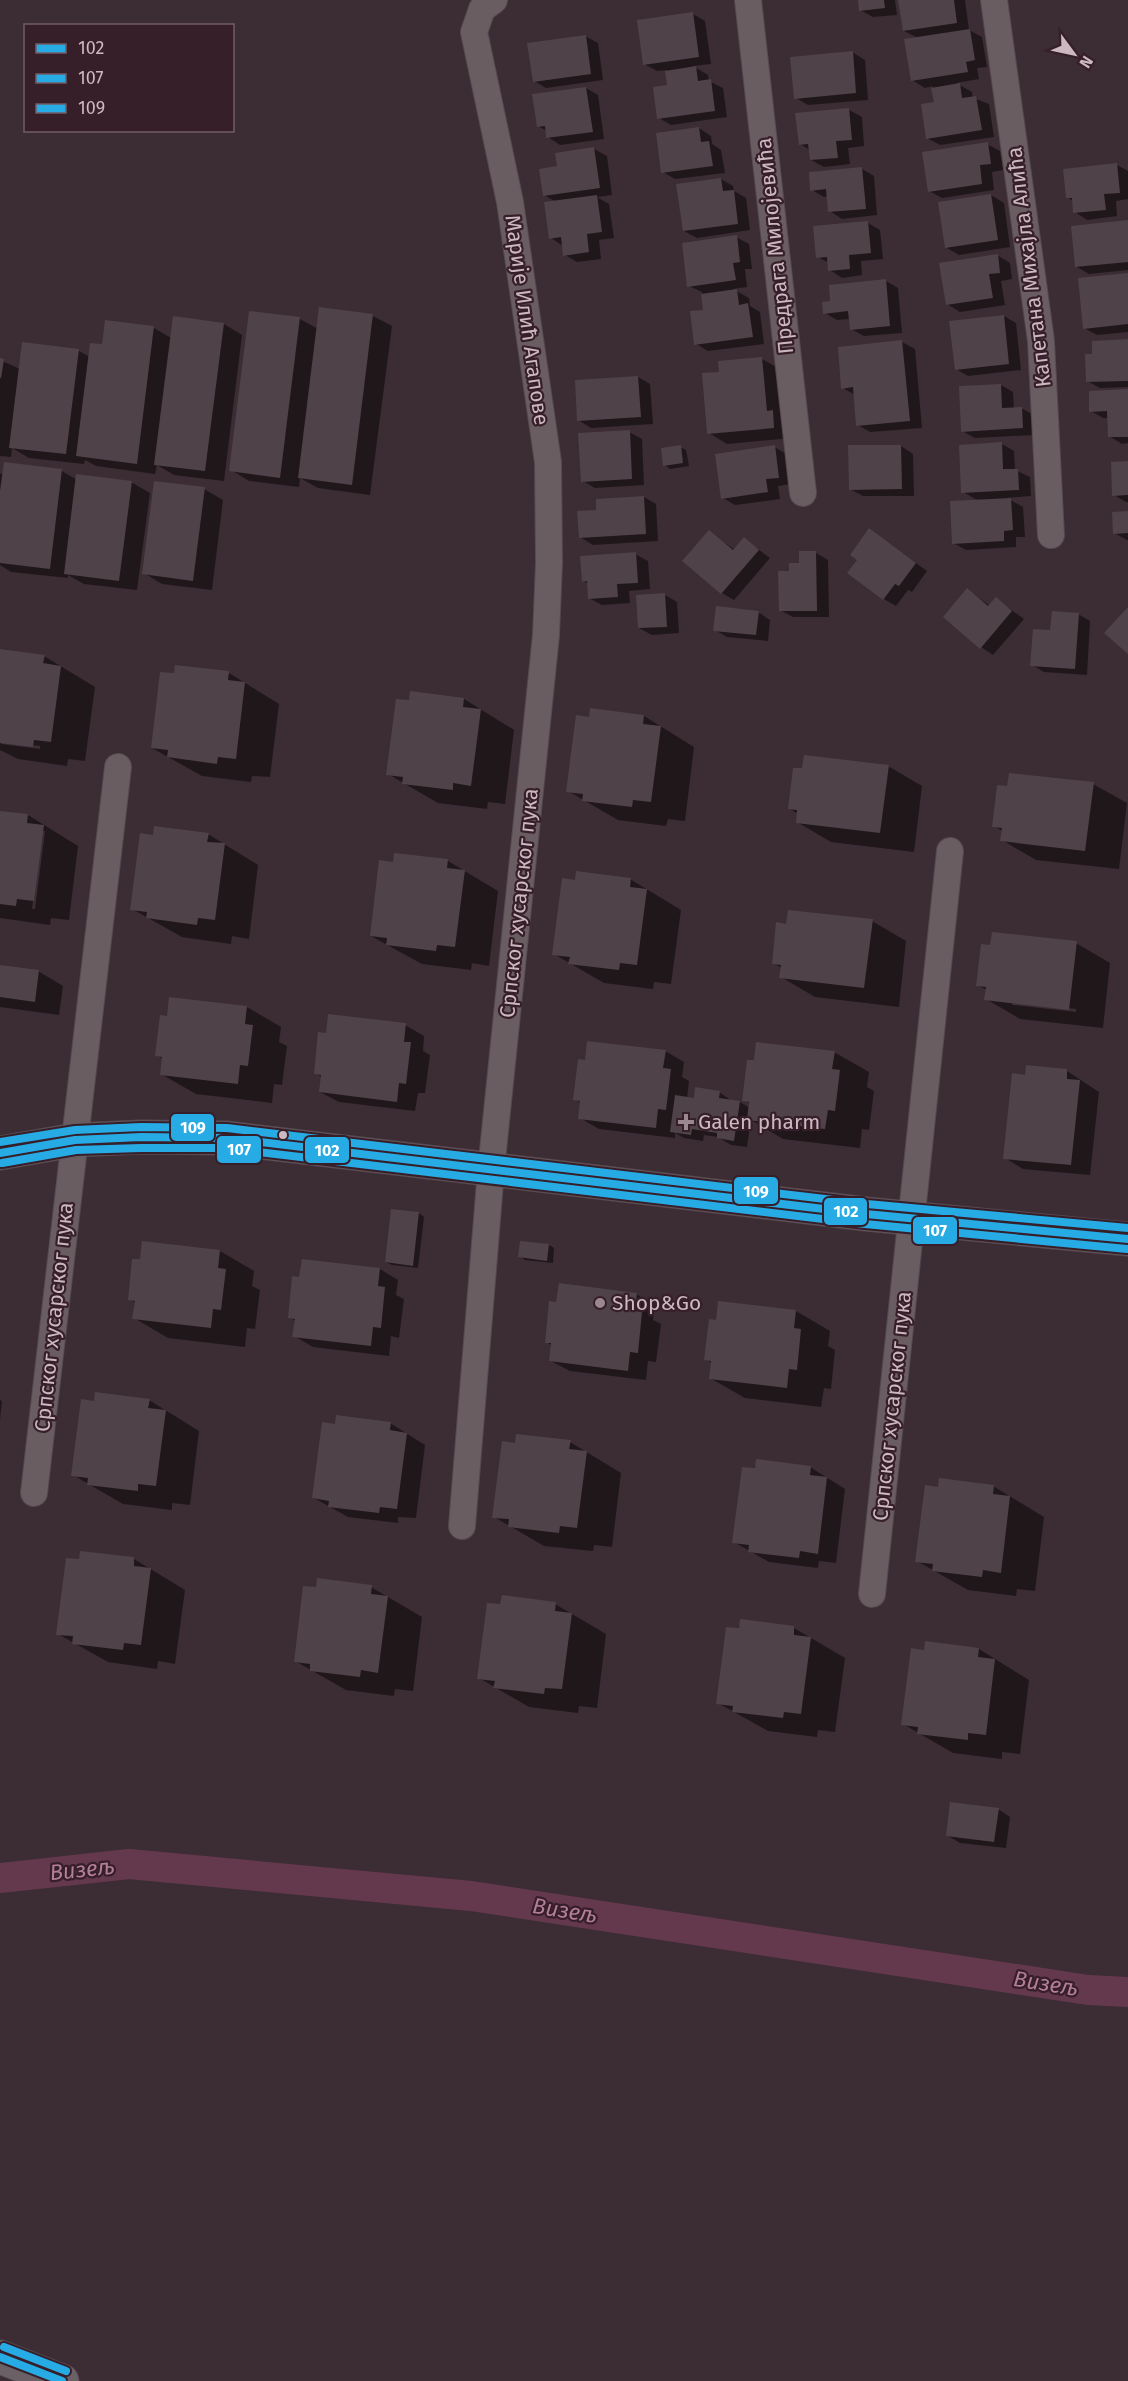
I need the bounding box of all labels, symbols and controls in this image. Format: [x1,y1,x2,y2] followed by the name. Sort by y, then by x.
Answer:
[24,24,234,132] legend
[1044,24,1104,84] north arrow
[78,37,105,59] text: 102
[1075,52,1097,72] text: N
[78,67,103,89] text: 107
[78,97,105,119] text: 109
[751,137,799,355] street label: Предрага Милојевића
[1001,145,1057,389] street label: Капетана Михајла Алића
[499,213,555,427] street label: Марије Илић Агапове
[494,787,544,1019] street label: Српског хусарског пука
[698,1109,820,1135] place label: Galen pharm
[170,1113,215,1142] line badge: 109
[679,1115,693,1129] marker: Galen pharm
[180,1118,206,1137] text: 109
[277,1129,289,1141] unlabelled marker
[216,1135,262,1164] line badge: 107
[304,1136,350,1164] line badge: 102
[227,1140,251,1159] text: 107
[315,1141,339,1160] text: 102
[733,1176,779,1205] line badge: 109
[743,1182,769,1201] text: 109
[823,1197,868,1226] line badge: 102
[29,1201,79,1433] street label: Српског хусарског пука
[834,1202,858,1221] text: 102
[912,1216,958,1245] line badge: 107
[923,1221,947,1240] text: 107
[612,1290,701,1316] place label: Shop&Go
[867,1290,917,1522] street label: Српског хусарског пука
[593,1296,607,1310] marker: Shop&Go
[48,1853,116,1886] water label: Визељ
[531,1892,599,1929] water label: Визељ
[1012,1965,1080,2002] water label: Визељ

